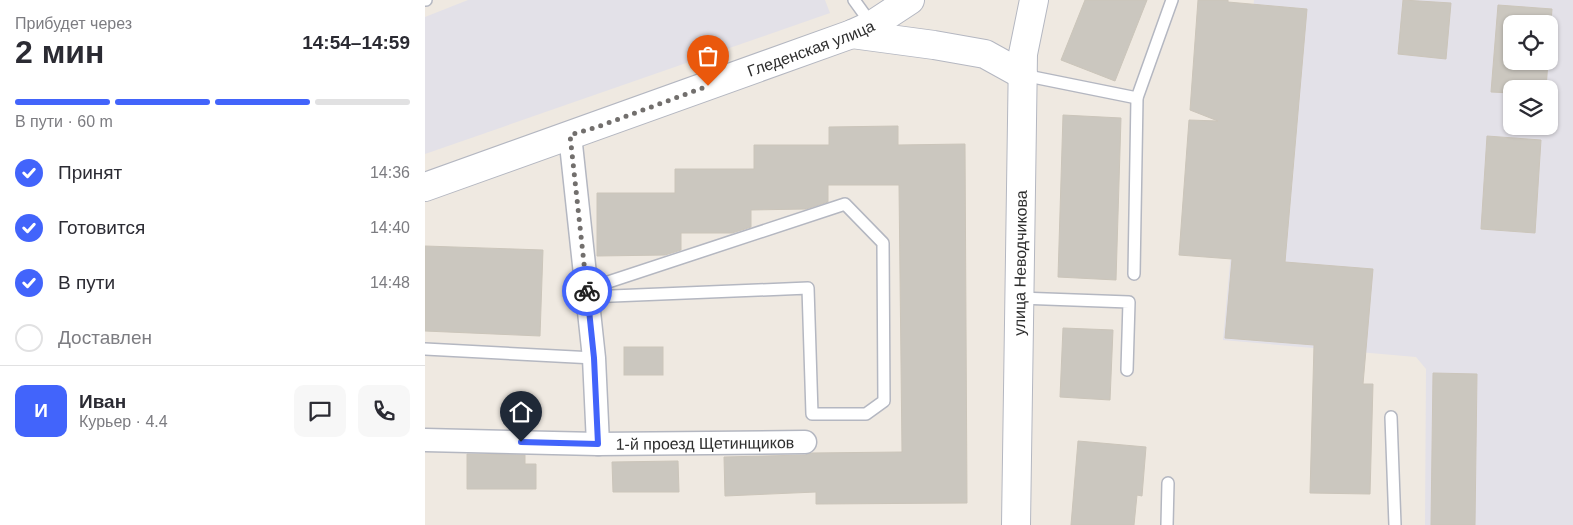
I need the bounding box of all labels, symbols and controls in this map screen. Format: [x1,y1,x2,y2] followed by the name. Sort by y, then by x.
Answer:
[15,15,132,32] text: Прибудет через
[1503,15,1558,135] map controls
[1503,15,1558,70] button: locate
[745,17,877,79] street label: Гледенская улица
[302,32,410,53] text: 14:54–14:59
[15,34,104,70] text: 2 мин
[687,35,729,86] pin
[694,42,722,70] icon: bag
[1503,80,1558,135] button: layers
[15,113,113,130] text: В пути · 60 m
[15,159,43,187] icon: check
[58,162,122,183] text: Принят
[370,164,410,181] text: 14:36
[1010,190,1029,336] street label: улица Неводчикова
[15,214,43,242] icon: check
[58,217,145,238] text: Готовится
[370,219,410,236] text: 14:40
[562,266,612,316] courier
[15,269,43,297] icon: check
[58,272,115,293] text: В пути
[370,274,410,291] text: 14:48
[573,277,601,305] icon: bike
[58,327,152,348] text: Доставлен
[294,385,346,437] button: chat
[358,385,410,437] button: phone
[79,391,126,412] text: Иван
[500,391,542,442] pin
[507,398,535,426] icon: home
[34,400,48,421] text: И
[79,413,168,430] text: Курьер · 4.4
[616,434,794,452] street label: 1-й проезд Щетинщиков

